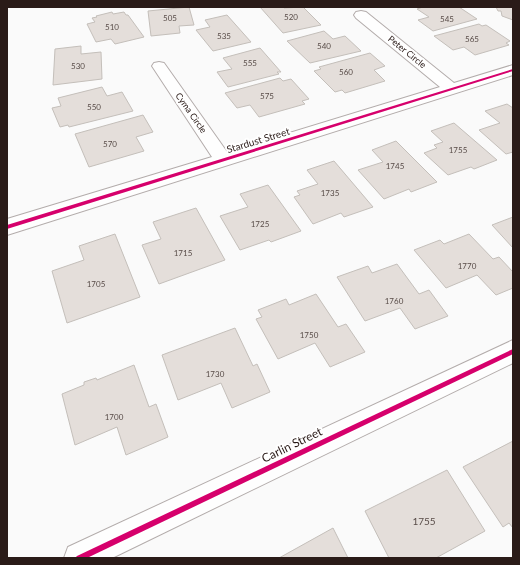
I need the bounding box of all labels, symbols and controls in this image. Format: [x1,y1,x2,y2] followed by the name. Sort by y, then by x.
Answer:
[284,12,298,22] house number: 520
[163,13,177,23] house number: 505
[440,14,454,24] house number: 545
[105,22,119,32] house number: 510
[217,31,231,41] house number: 535
[386,33,429,70] street label: Peter Circle
[465,34,479,44] house number: 565
[317,41,331,51] house number: 540
[243,58,257,68] house number: 555
[71,61,85,71] house number: 530
[339,67,353,77] house number: 560
[173,90,210,135] street label: Cyma Circle
[260,91,274,101] house number: 575
[87,102,101,112] house number: 550
[225,125,291,155] street label: Stardust Street
[103,139,117,149] house number: 570
[449,145,468,155] house number: 1755
[386,161,405,171] house number: 1745
[321,188,340,198] house number: 1735
[251,219,270,229] house number: 1725
[174,248,193,258] house number: 1715
[458,261,477,271] house number: 1770
[87,279,106,289] house number: 1705
[385,296,404,306] house number: 1760
[300,330,319,340] house number: 1750
[206,369,225,379] house number: 1730
[105,412,124,422] house number: 1700
[259,423,325,466] street label: Carlin Street
[412,515,436,527] house number: 1755

